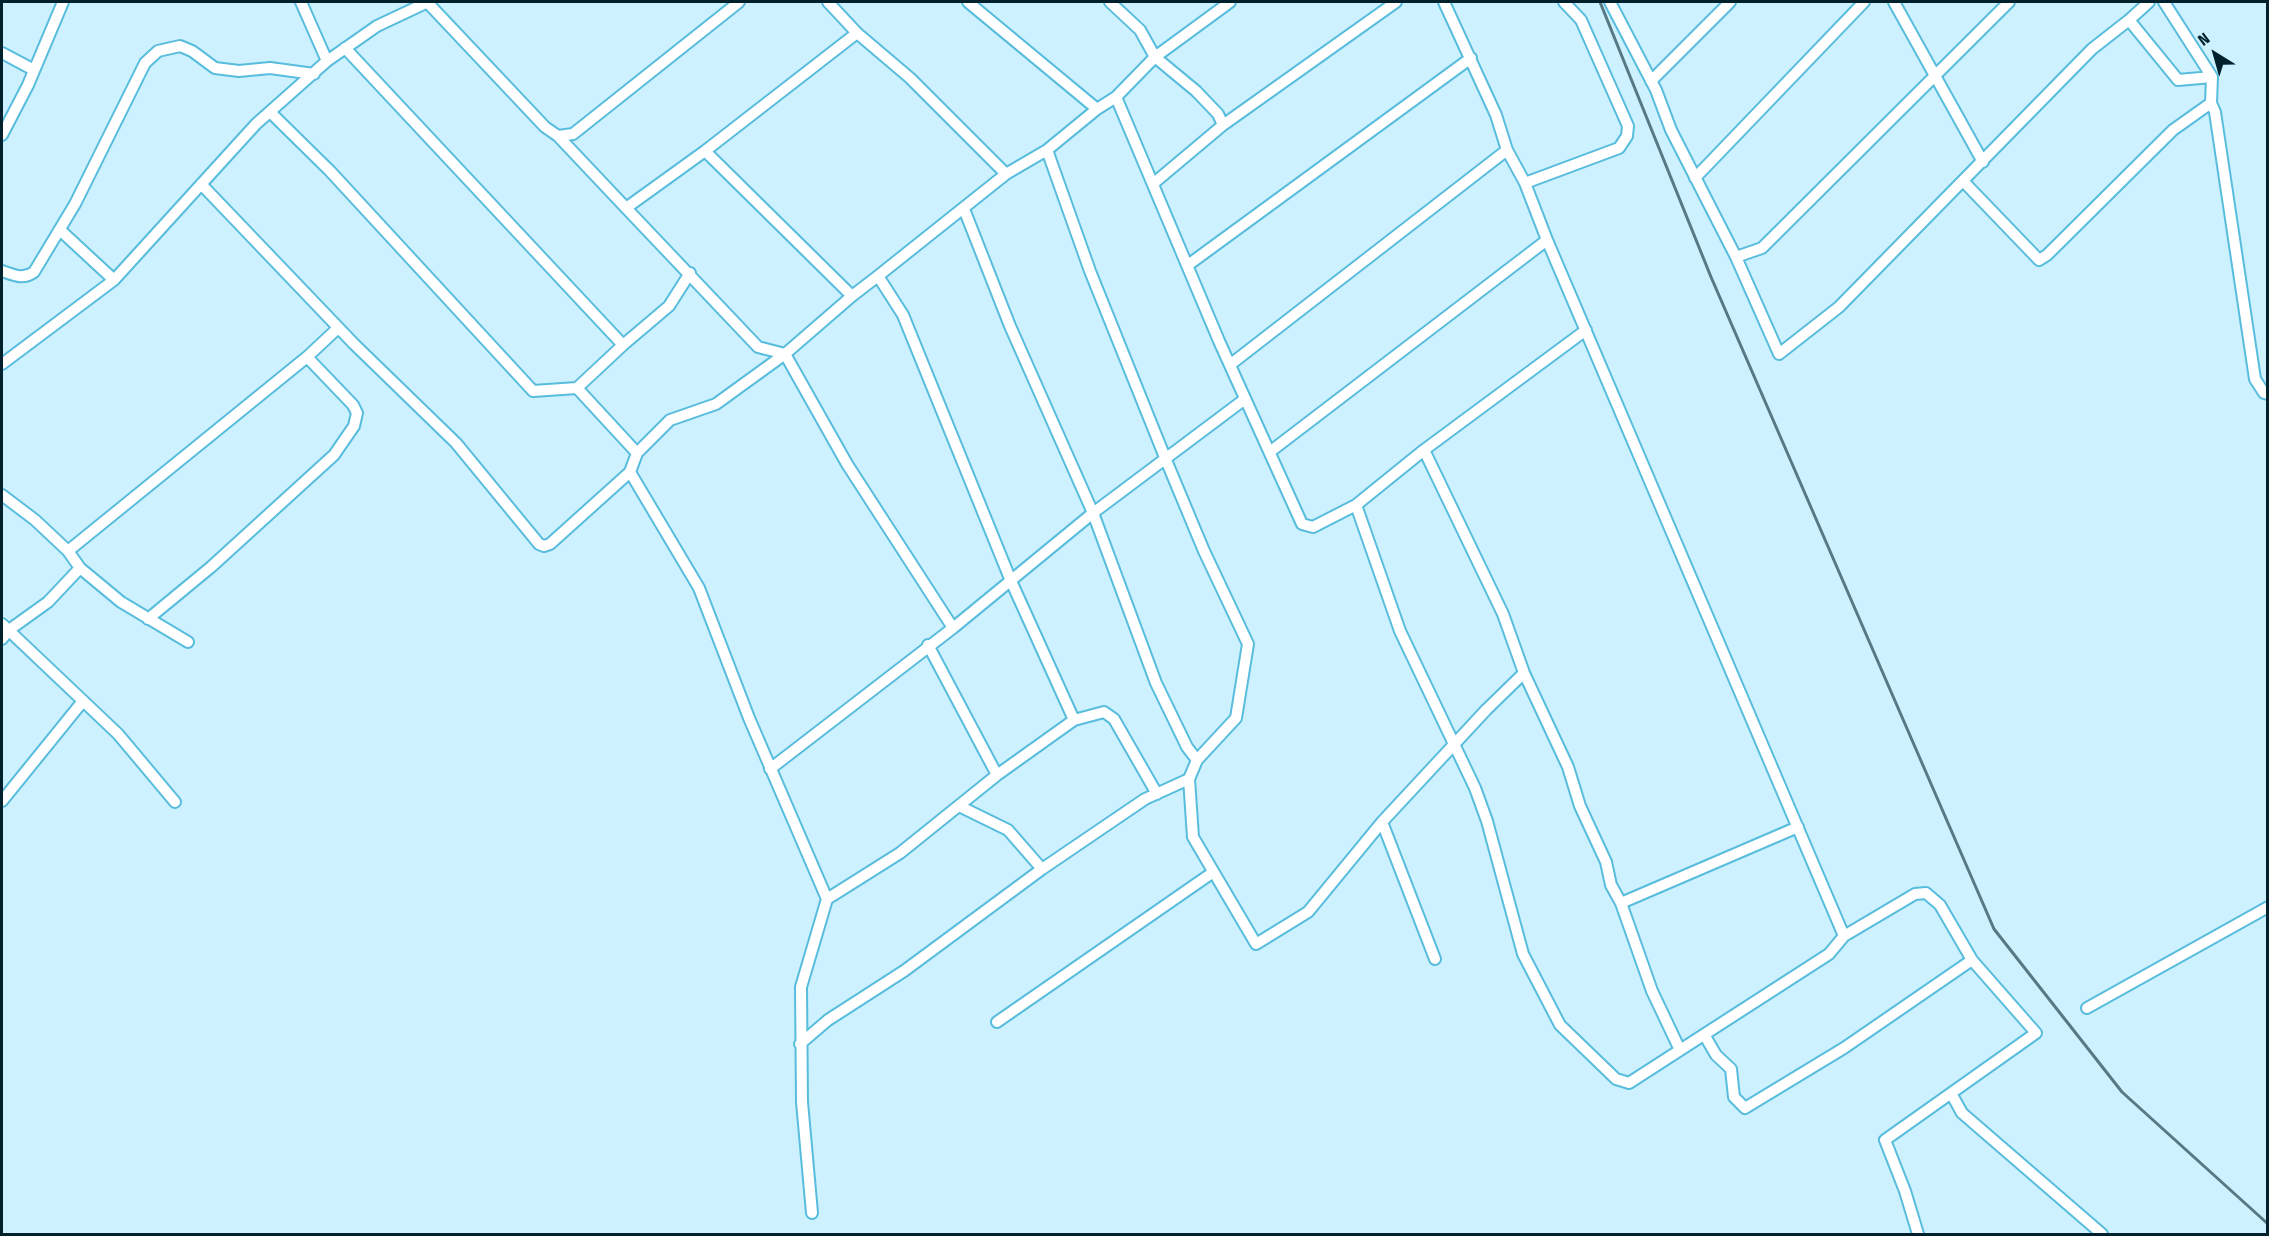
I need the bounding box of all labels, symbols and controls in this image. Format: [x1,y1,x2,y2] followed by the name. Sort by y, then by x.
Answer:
[2185,24,2245,84] north arrow
[2194,29,2213,50] text: N

